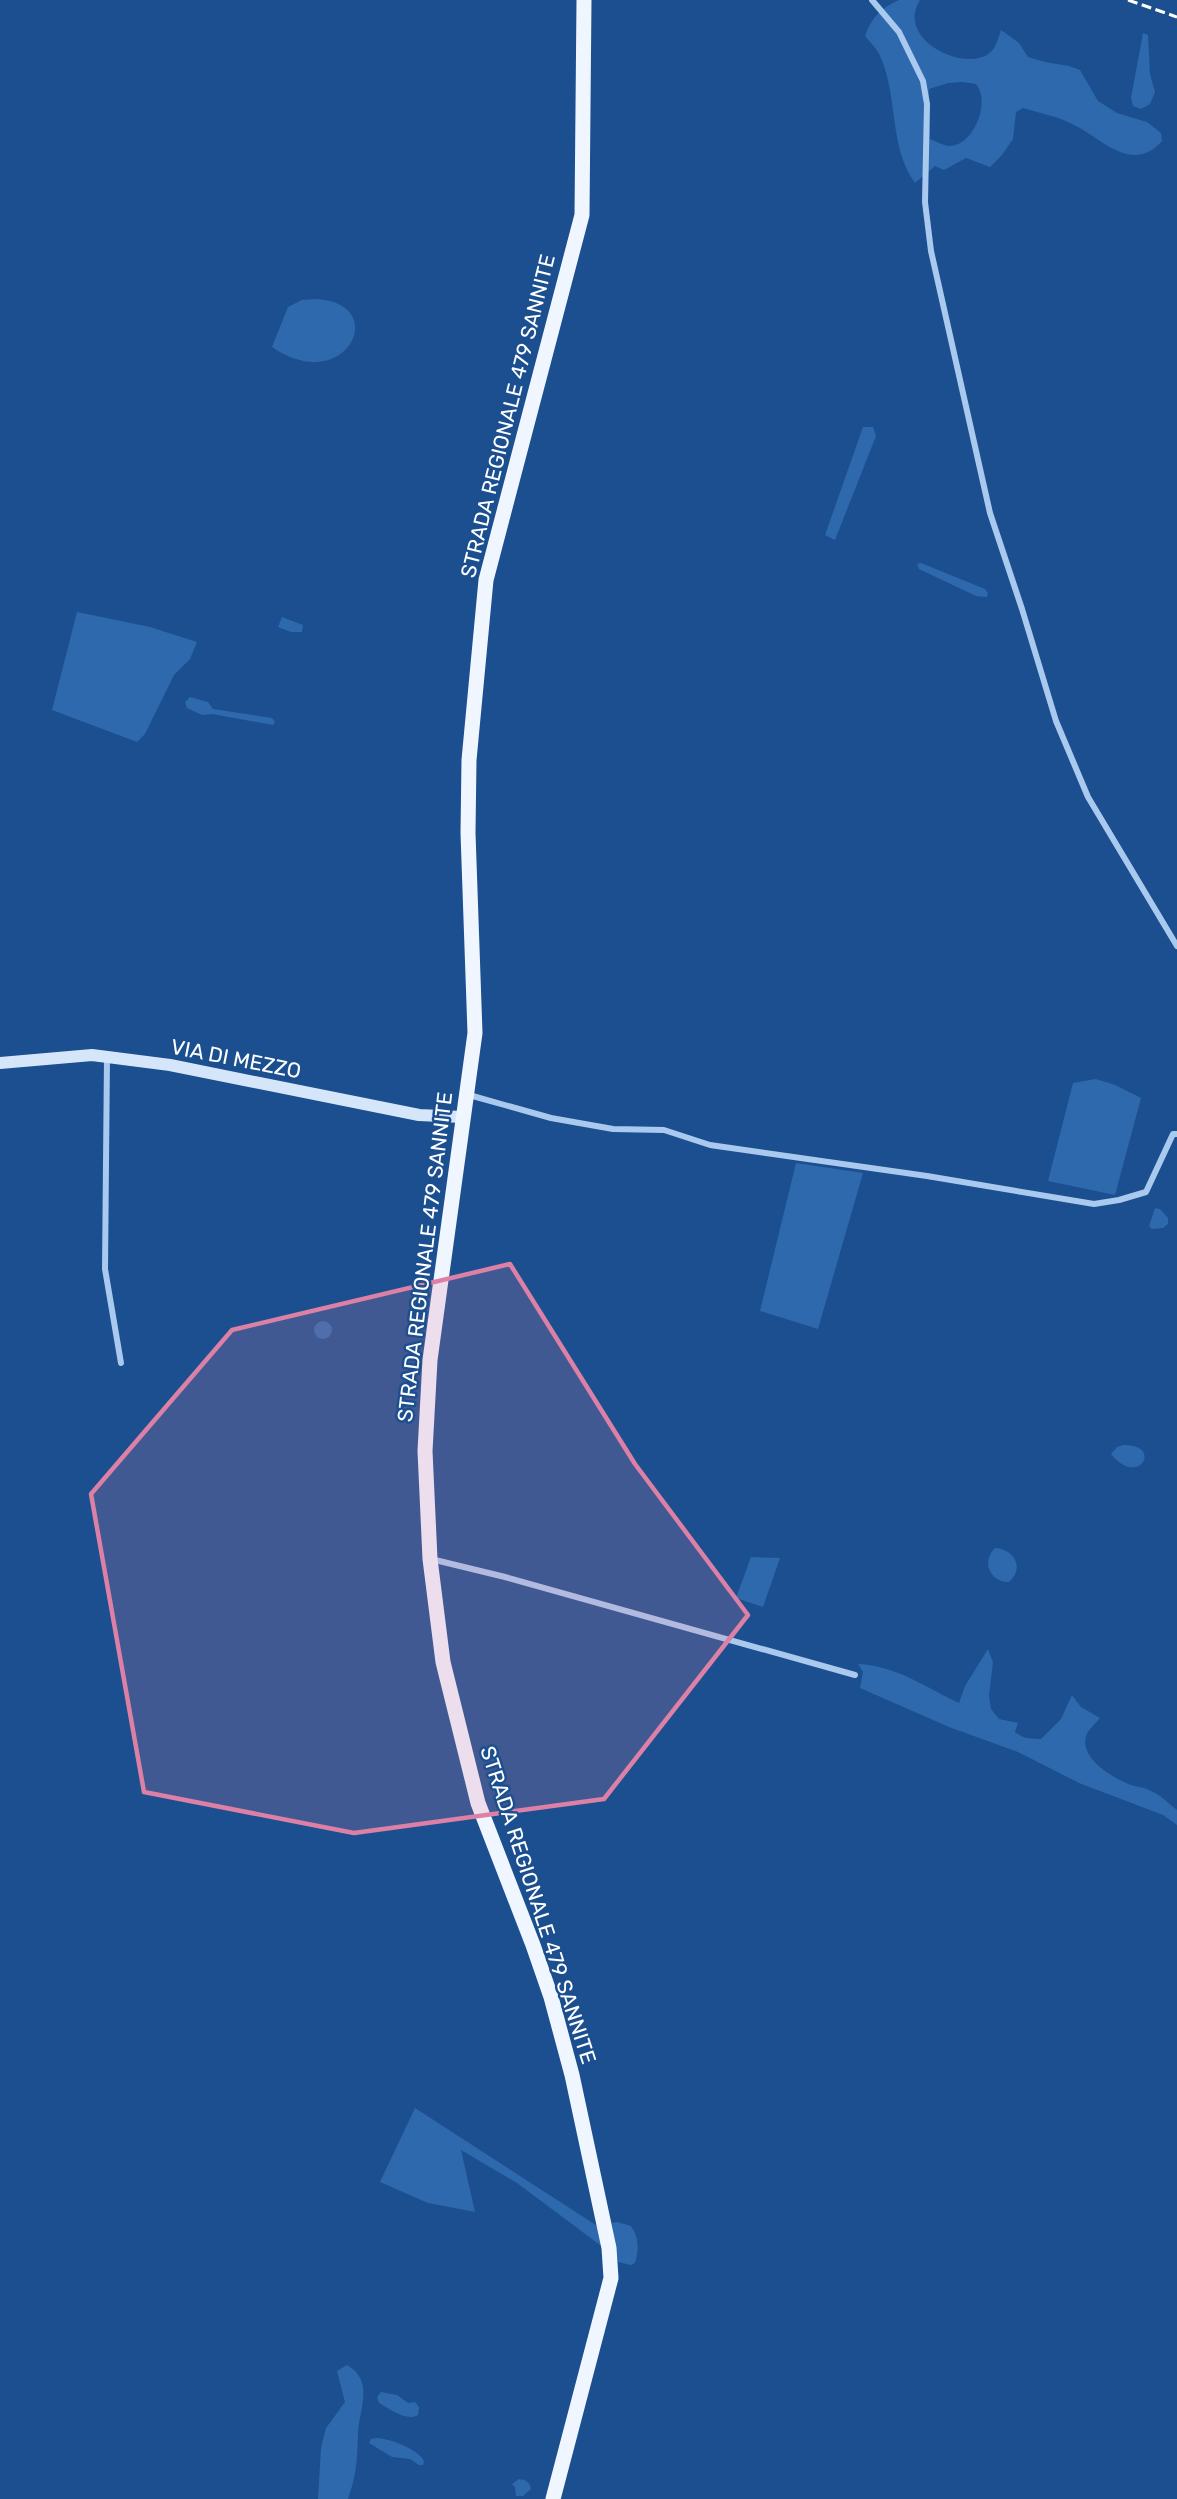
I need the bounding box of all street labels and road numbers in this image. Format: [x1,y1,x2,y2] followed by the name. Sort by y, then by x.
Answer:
[455,252,560,580] street label: STRADA REGIONALE 479 SANNITE
[169,1034,303,1083] street label: VIA DI MEZZO
[392,1090,457,1423] street label: STRADA REGIONALE 479 SANNITE
[475,1743,602,2067] street label: STRADA REGIONALE 479 SANNITE

